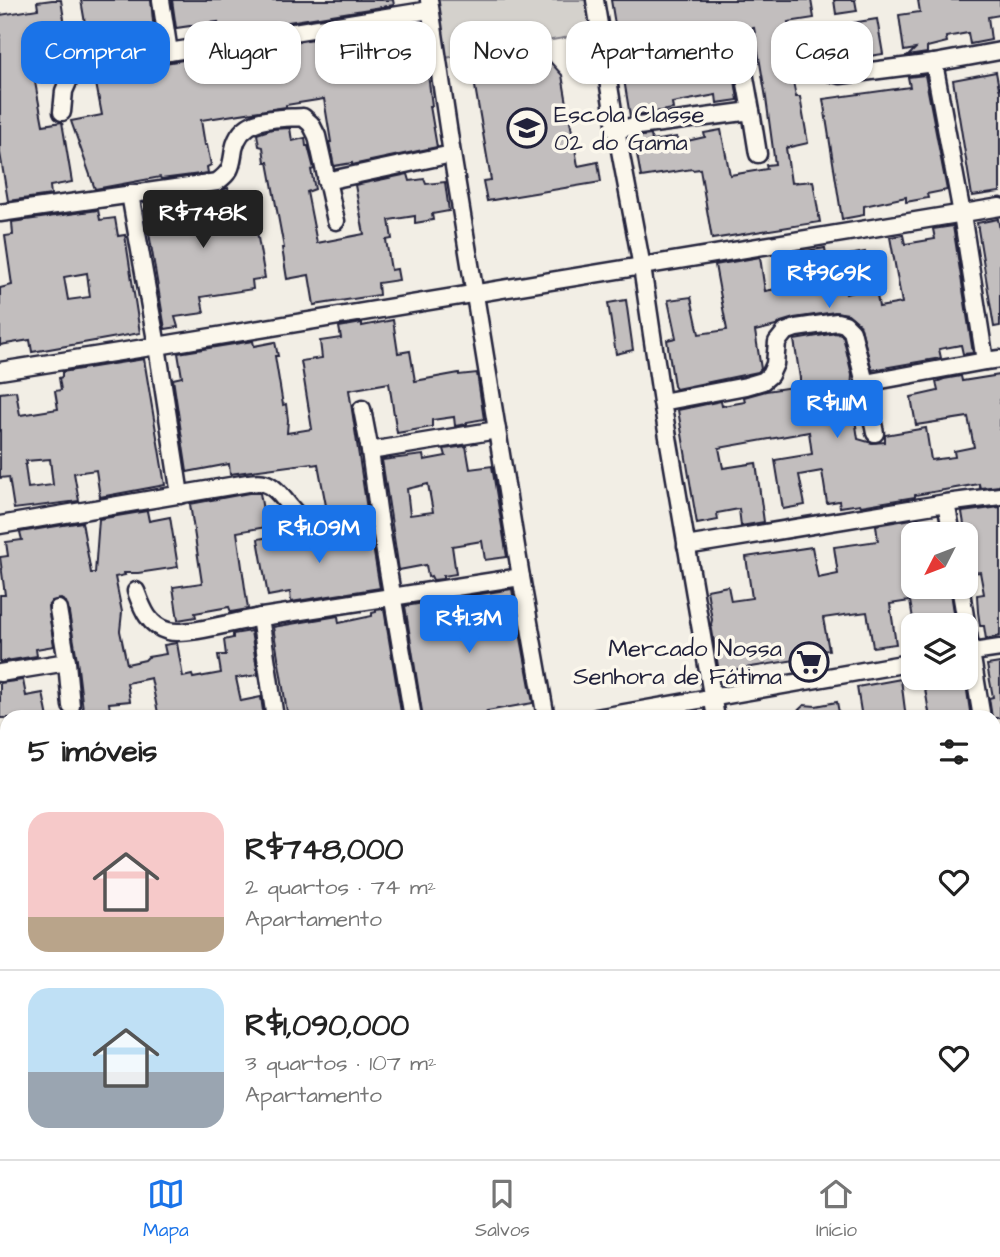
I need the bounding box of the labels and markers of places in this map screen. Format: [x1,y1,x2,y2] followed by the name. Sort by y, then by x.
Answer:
[554,98,705,160] place label: Escola Classe 02 do Gama
[506,107,548,149] school or university icon: Escola Classe 02 do Gama
[146,190,260,250] pin: R$748K
[772,250,886,310] pin: R$969K
[772,380,902,440] pin: R$1.11M
[254,505,384,565] pin: R$1.09M
[412,596,526,655] pin: R$1.3M
[573,632,782,694] place label: Mercado Nossa Senhora de Fátima
[788,641,830,683] supermarket icon: Mercado Nossa Senhora de Fátima

